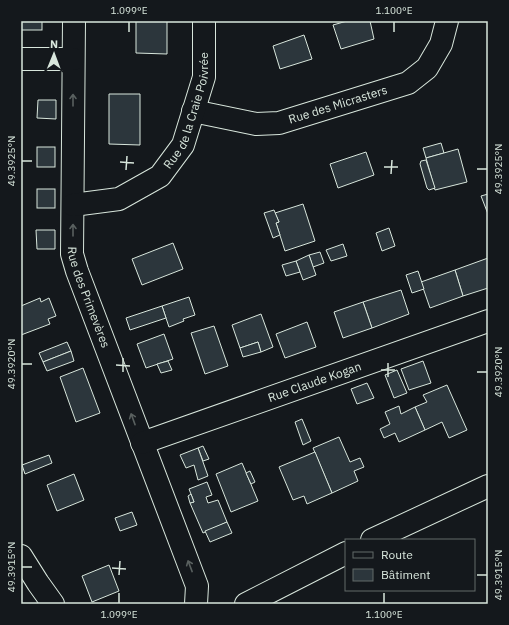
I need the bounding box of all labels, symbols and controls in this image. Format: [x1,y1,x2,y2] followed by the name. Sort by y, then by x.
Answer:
[110,4,148,17] text: 1.099°E
[375,4,413,17] text: 1.100°E
[34,34,74,74] north arrow
[50,37,58,51] text: N
[160,52,211,172] street label: Rue de la Craie Poivrée
[287,82,389,127] street label: Rue des Micrasters
[69,94,77,107] one-way arrow
[5,136,18,186] text: 49.3925°N
[492,144,505,194] text: 49.3925°N
[69,224,77,237] one-way arrow
[65,246,114,350] street label: Rue des Primevères
[5,339,18,389] text: 49.3920°N
[492,347,505,397] text: 49.3920°N
[266,358,363,405] street label: Rue Claude Kogan
[128,413,136,425] one-way arrow
[345,539,475,591] legend
[5,542,18,592] text: 49.3915°N
[381,547,413,562] text: Route
[492,550,505,600] text: 49.3915°N
[185,561,193,573] one-way arrow
[381,567,431,582] text: Bâtiment
[100,608,138,621] text: 1.099°E
[365,608,403,621] text: 1.100°E

